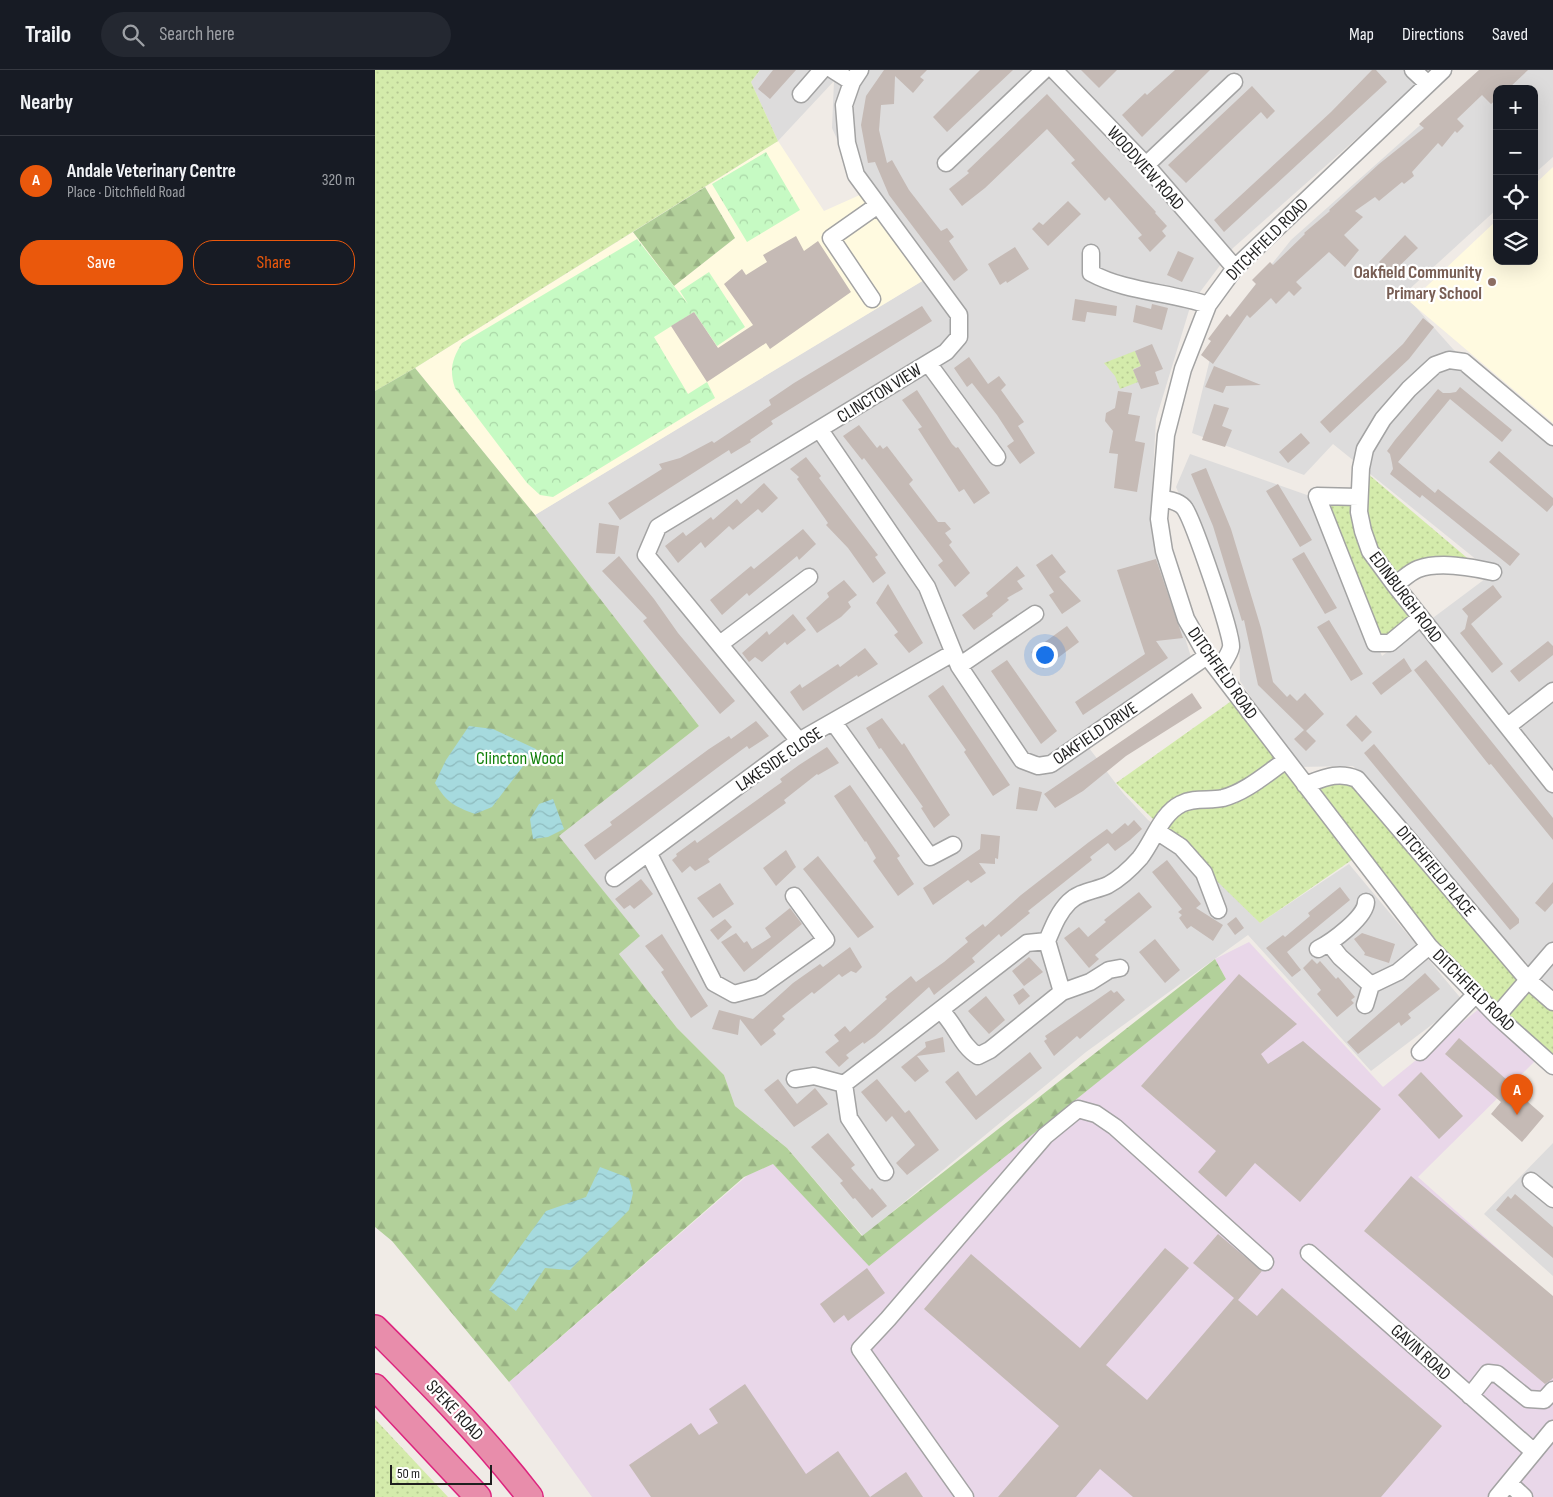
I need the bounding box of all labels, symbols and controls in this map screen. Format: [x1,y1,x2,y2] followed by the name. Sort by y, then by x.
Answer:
[101,12,451,57] search box
[25,20,71,49] text: Trailo
[119,21,147,49] icon: search
[159,23,235,46] text: Search here
[1349,24,1374,45] text: Map
[1402,24,1464,45] text: Directions
[1492,24,1528,45] text: Saved
[1493,85,1538,265] map controls
[1493,85,1538,130] button: +
[20,90,73,115] text: Nearby
[1103,122,1189,215] street label: WOODVIEW ROAD
[1493,130,1538,175] button: −
[67,160,236,183] text: Andale Veterinary Centre
[32,171,40,190] text: A
[322,171,355,190] text: 320 m
[1493,175,1538,220] button: locate
[67,183,185,202] text: Place · Ditchfield Road
[1222,194,1313,285] street label: DITCHFIELD ROAD
[1493,220,1538,265] button: layers
[20,240,183,285] button: Save
[193,240,355,285] button: Share
[1353,262,1483,304] place label: Oakfield Community Primary School
[1486,276,1498,288] marker: Oakfield Community Primary School
[833,359,926,428] street label: CLINCTON VIEW
[1364,548,1447,647] street label: EDINBURGH ROAD
[1183,623,1262,723] street label: DITCHFIELD ROAD
[1032,642,1058,668] your location
[1049,697,1142,769] street label: OAKFIELD DRIVE
[732,723,826,796] street label: LAKESIDE CLOSE
[476,748,564,769] park label: Clincton Wood
[1392,822,1480,921] street label: DITCHFIELD PLACE
[1428,945,1519,1036] street label: DITCHFIELD ROAD
[1501,1074,1533,1115] pin: A
[1386,1320,1455,1385] street label: GAVIN ROAD
[422,1376,488,1445] street label: SPEKE ROAD
[390,1462,493,1485] scale bar
[397,1465,420,1482] text: 50 m

